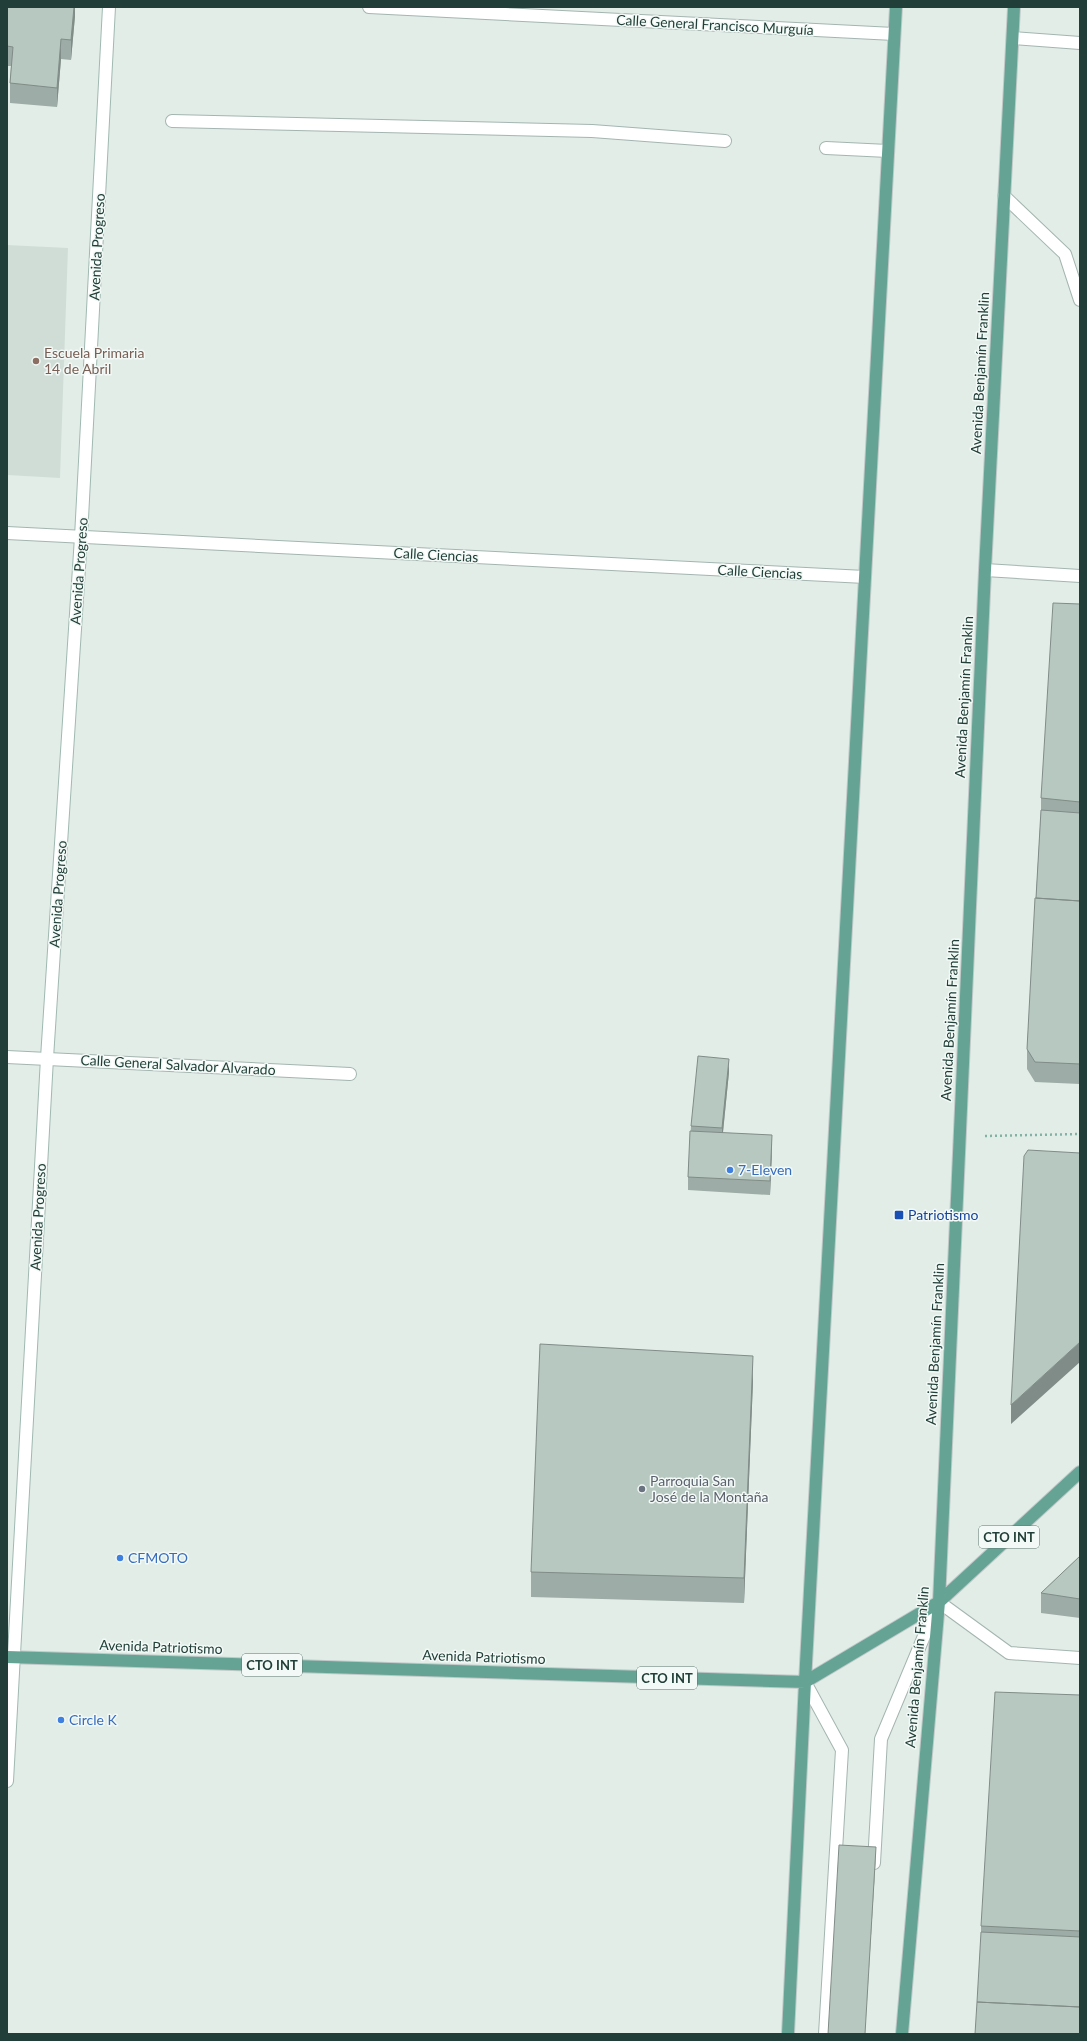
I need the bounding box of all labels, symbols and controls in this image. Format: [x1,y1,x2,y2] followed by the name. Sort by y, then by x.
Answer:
[616,11,814,38] street label: Calle General Francisco Murguía
[85,193,108,301] street label: Avenida Progreso
[967,291,992,454] street label: Avenida Benjamín Franklin
[44,344,144,377] place label: Escuela Primaria 14 de Abril
[31,356,41,366] marker: Escuela Primaria 14 de Abril
[66,517,91,625] street label: Avenida Progreso
[393,544,479,565] street label: Calle Ciencias
[717,561,803,582] street label: Calle Ciencias
[951,615,976,778] street label: Avenida Benjamín Franklin
[45,840,70,948] street label: Avenida Progreso
[937,938,962,1101] street label: Avenida Benjamín Franklin
[80,1051,276,1078] street label: Calle General Salvador Alvarado
[738,1161,792,1178] place label: 7-Eleven
[26,1163,49,1271] street label: Avenida Progreso
[725,1165,735,1175] marker: 7-Eleven
[908,1206,979,1223] place label: Patriotismo
[893,1209,905,1221] marker: Patriotismo
[922,1262,947,1425] street label: Avenida Benjamín Franklin
[650,1472,769,1505] place label: Parroquia San José de la Montaña
[637,1484,647,1494] marker: Parroquia San José de la Montaña
[979,1526,1039,1548] road number: CTO INT
[128,1549,188,1566] place label: CFMOTO
[115,1553,125,1563] marker: CFMOTO
[901,1585,932,1749] street label: Avenida Benjamín Franklin
[99,1636,223,1657] street label: Avenida Patriotismo
[422,1646,546,1667] street label: Avenida Patriotismo
[242,1654,302,1676] road number: CTO INT
[637,1667,697,1689] road number: CTO INT
[69,1711,117,1728] place label: Circle K
[56,1715,66,1725] marker: Circle K

